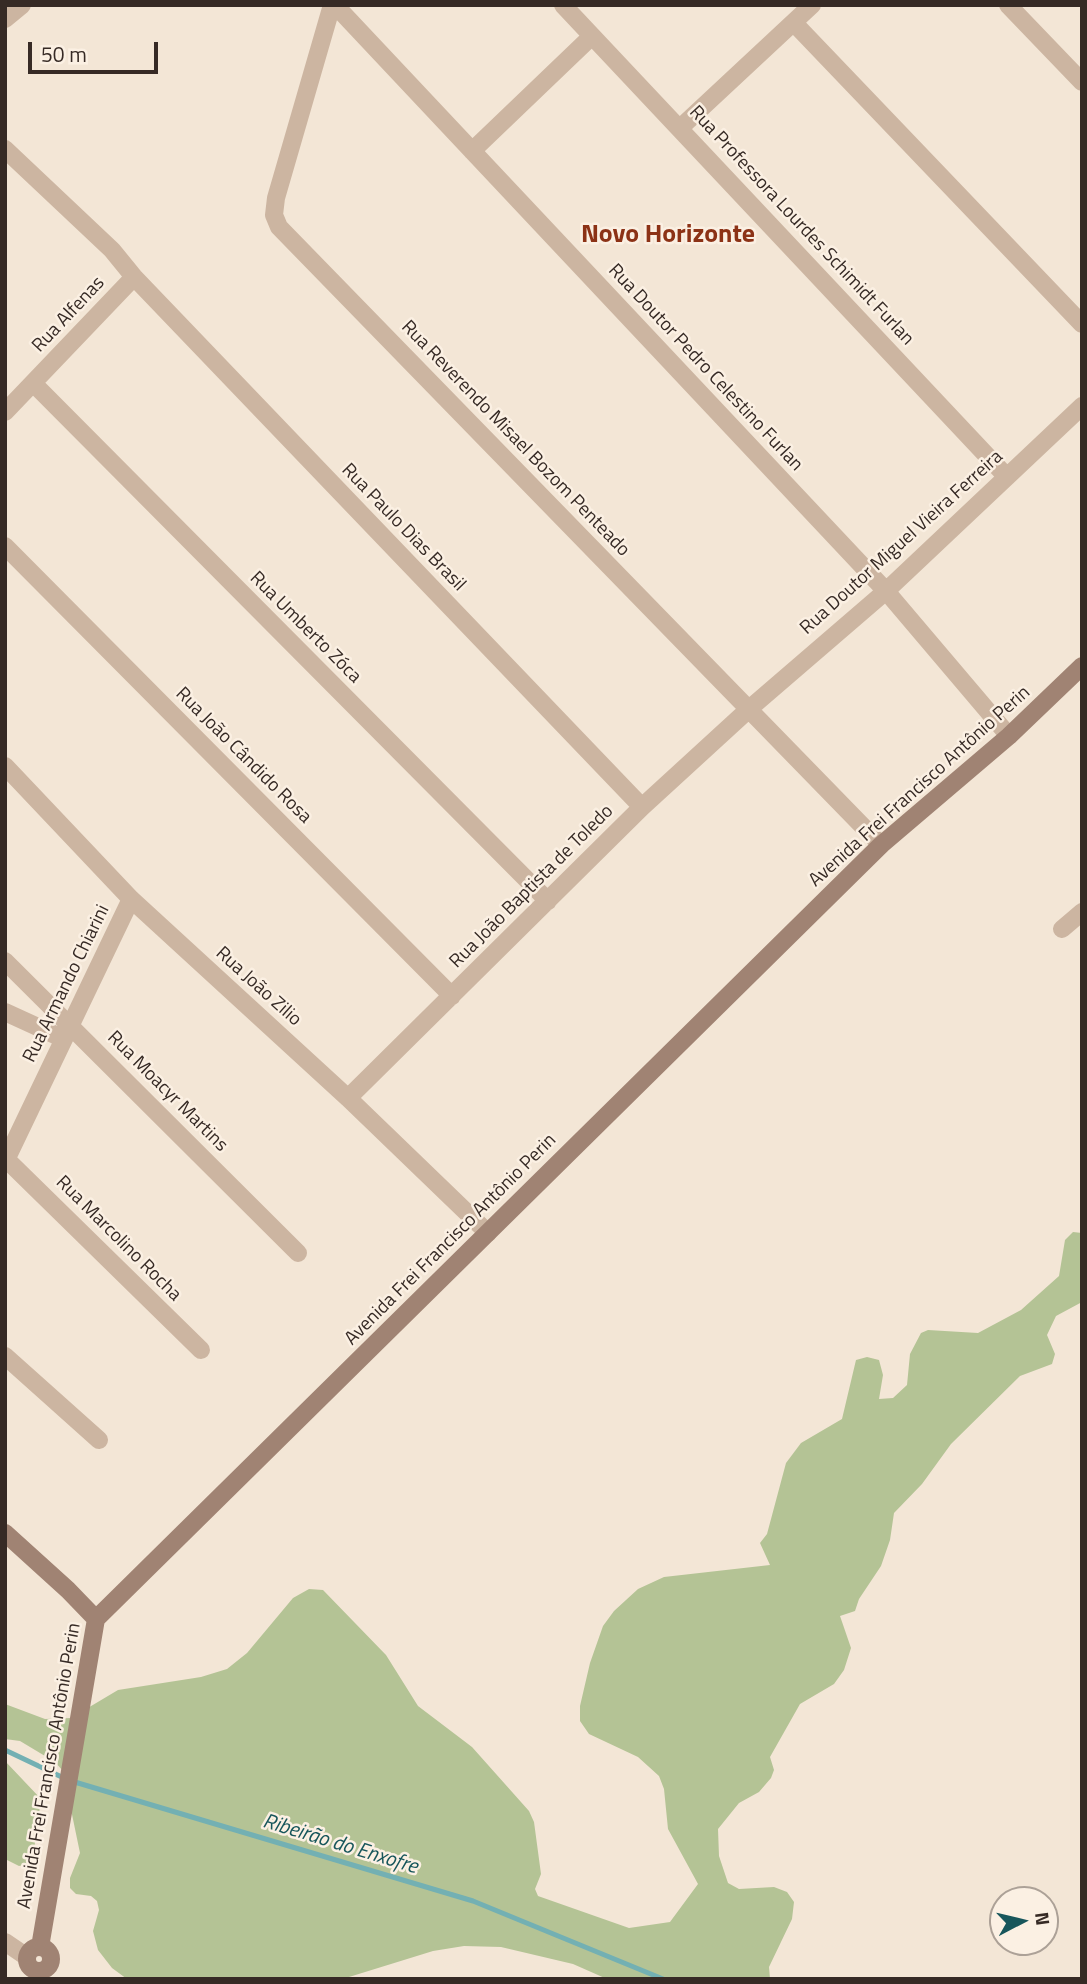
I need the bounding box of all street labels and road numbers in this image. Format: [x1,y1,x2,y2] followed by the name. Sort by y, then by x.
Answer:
[684,101,918,351] street label: Rua Professora Lourdes Schimidt Furlan
[603,260,807,476] street label: Rua Doutor Pedro Celestino Furlan
[28,272,110,358] street label: Rua Alfenas
[396,316,634,562] street label: Rua Reverendo Misael Bozom Penteado
[796,446,1008,640] street label: Rua Doutor Miguel Vieira Ferreira
[336,459,470,597] street label: Rua Paulo Dias Brasil
[244,567,366,689] street label: Rua Umberto Zóca
[805,682,1035,892] street label: Avenida Frei Francisco Antônio Perin
[170,683,316,829] street label: Rua João Cândido Rosa
[445,800,619,974] street label: Rua João Baptista de Toledo
[19,901,115,1067] street label: Rua Armando Chiarini
[210,943,306,1031] street label: Rua João Zilio
[102,1027,232,1157] street label: Rua Moacyr Martins
[341,1130,561,1350] street label: Avenida Frei Francisco Antônio Perin
[51,1172,185,1306] street label: Rua Marcolino Rocha
[14,1621,86,1911] street label: Avenida Frei Francisco Antônio Perin

